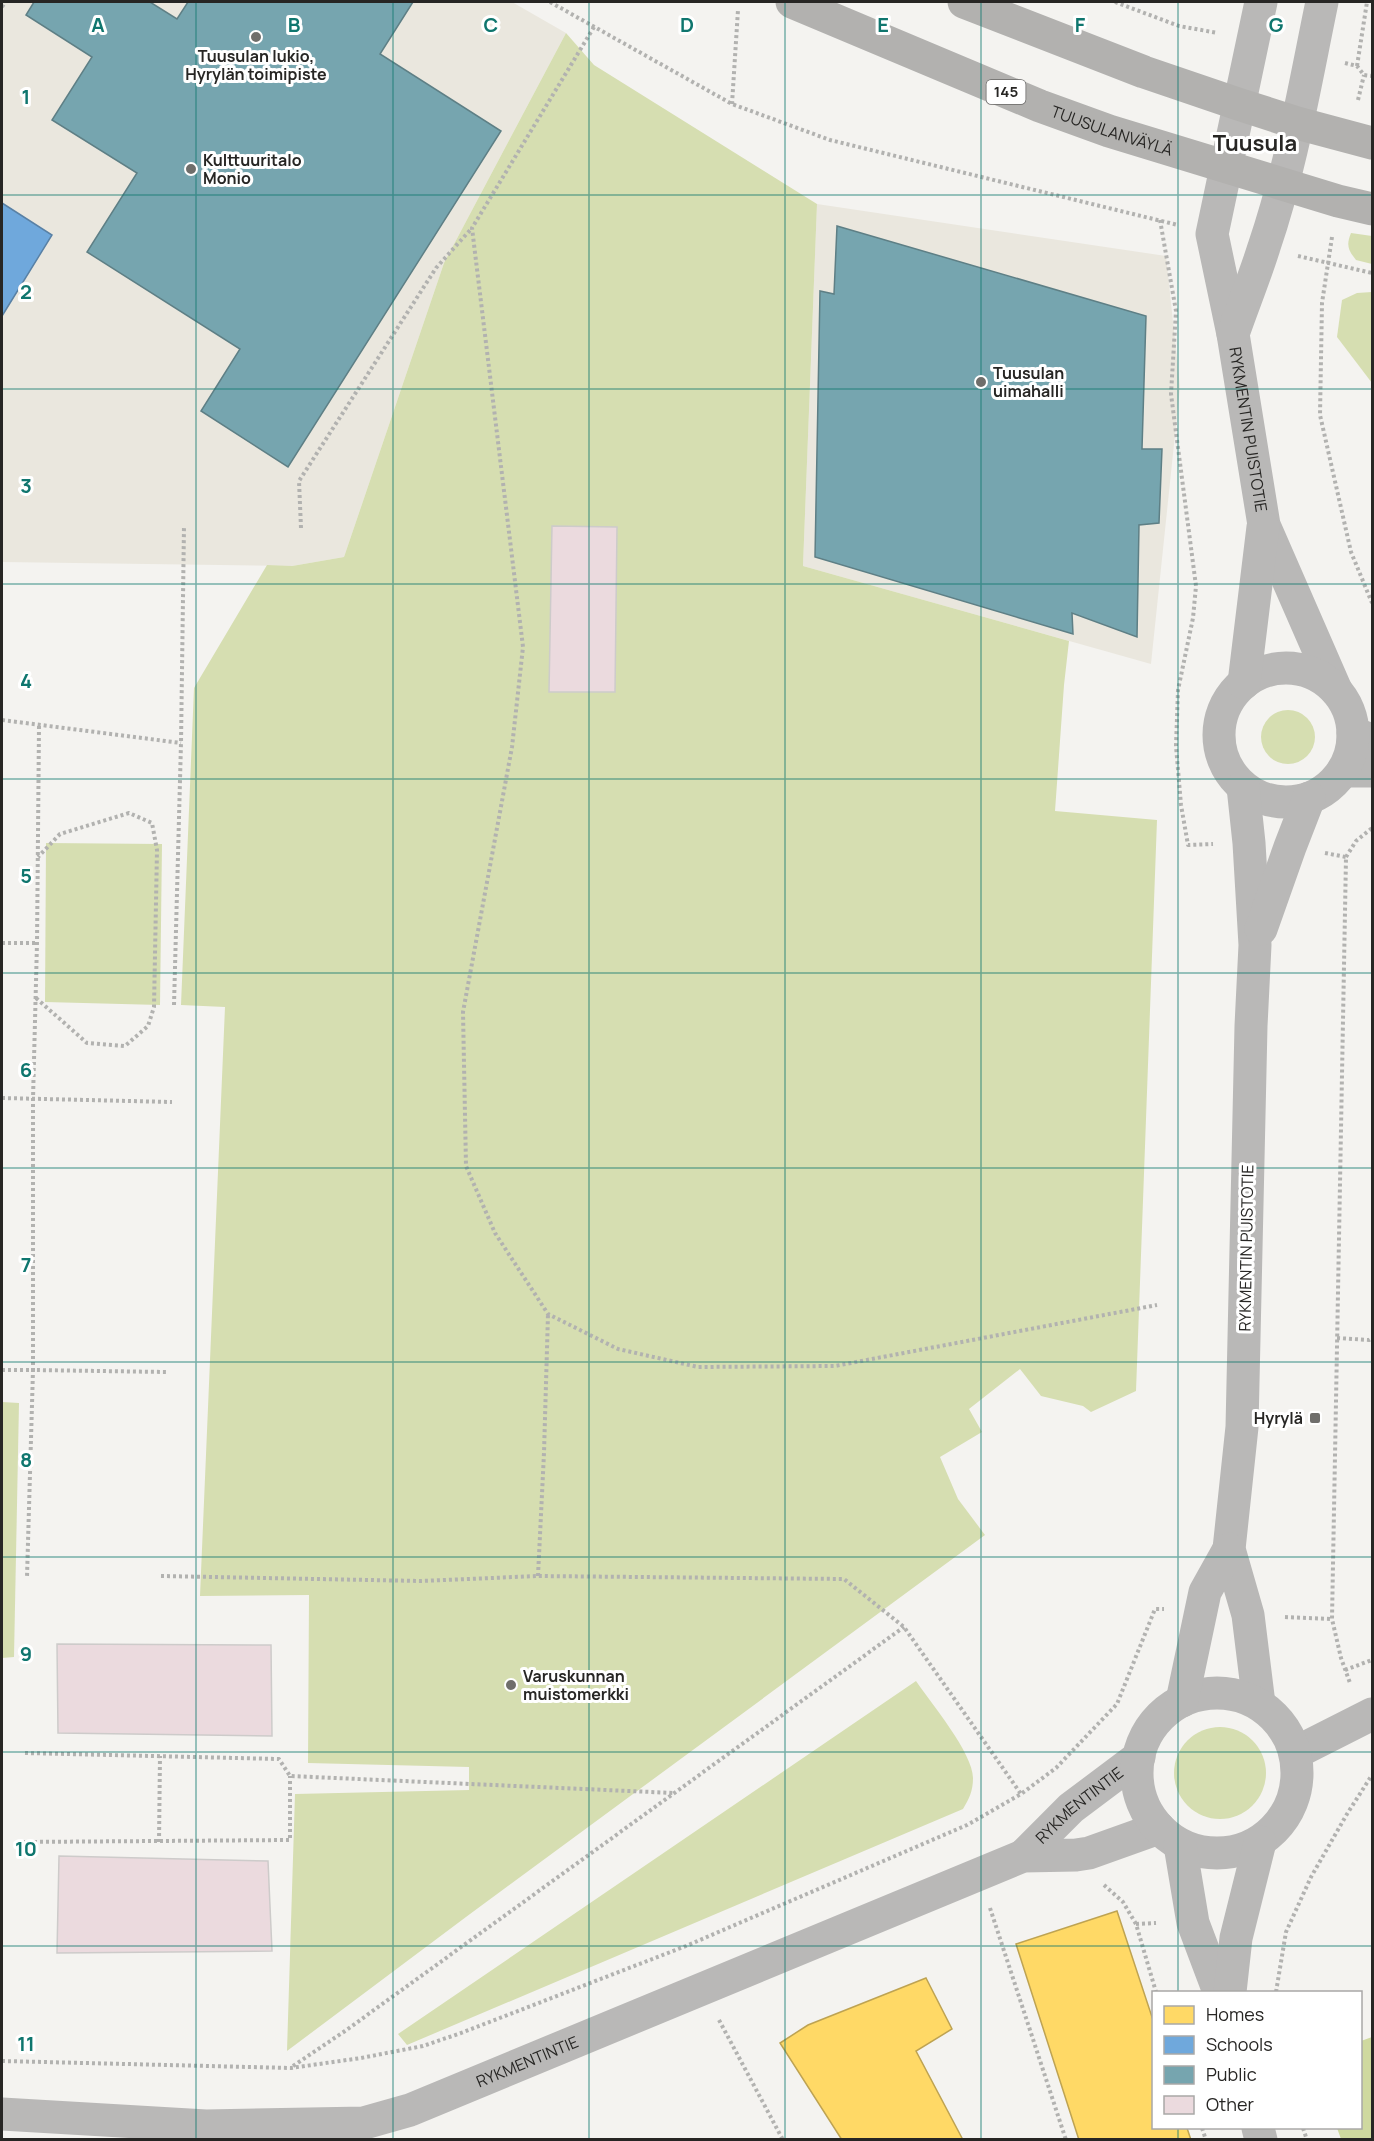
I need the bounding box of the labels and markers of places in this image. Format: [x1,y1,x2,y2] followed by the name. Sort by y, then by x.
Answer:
[249,30,263,44] marker: Tuusulan lukio, Hyrylän toimipiste
[185,45,327,85] place label: Tuusulan lukio, Hyrylän toimipiste
[203,149,302,189] place label: Kulttuuritalo Monio
[184,162,198,176] marker: Kulttuuritalo Monio
[993,362,1064,402] place label: Tuusulan uimahalli
[974,375,988,389] marker: Tuusulan uimahalli
[1254,1407,1303,1429] place label: Hyrylä
[1308,1411,1322,1425] marker: Hyrylä
[523,1665,629,1705] place label: Varuskunnan muistomerkki
[504,1678,518,1692] marker: Varuskunnan muistomerkki

